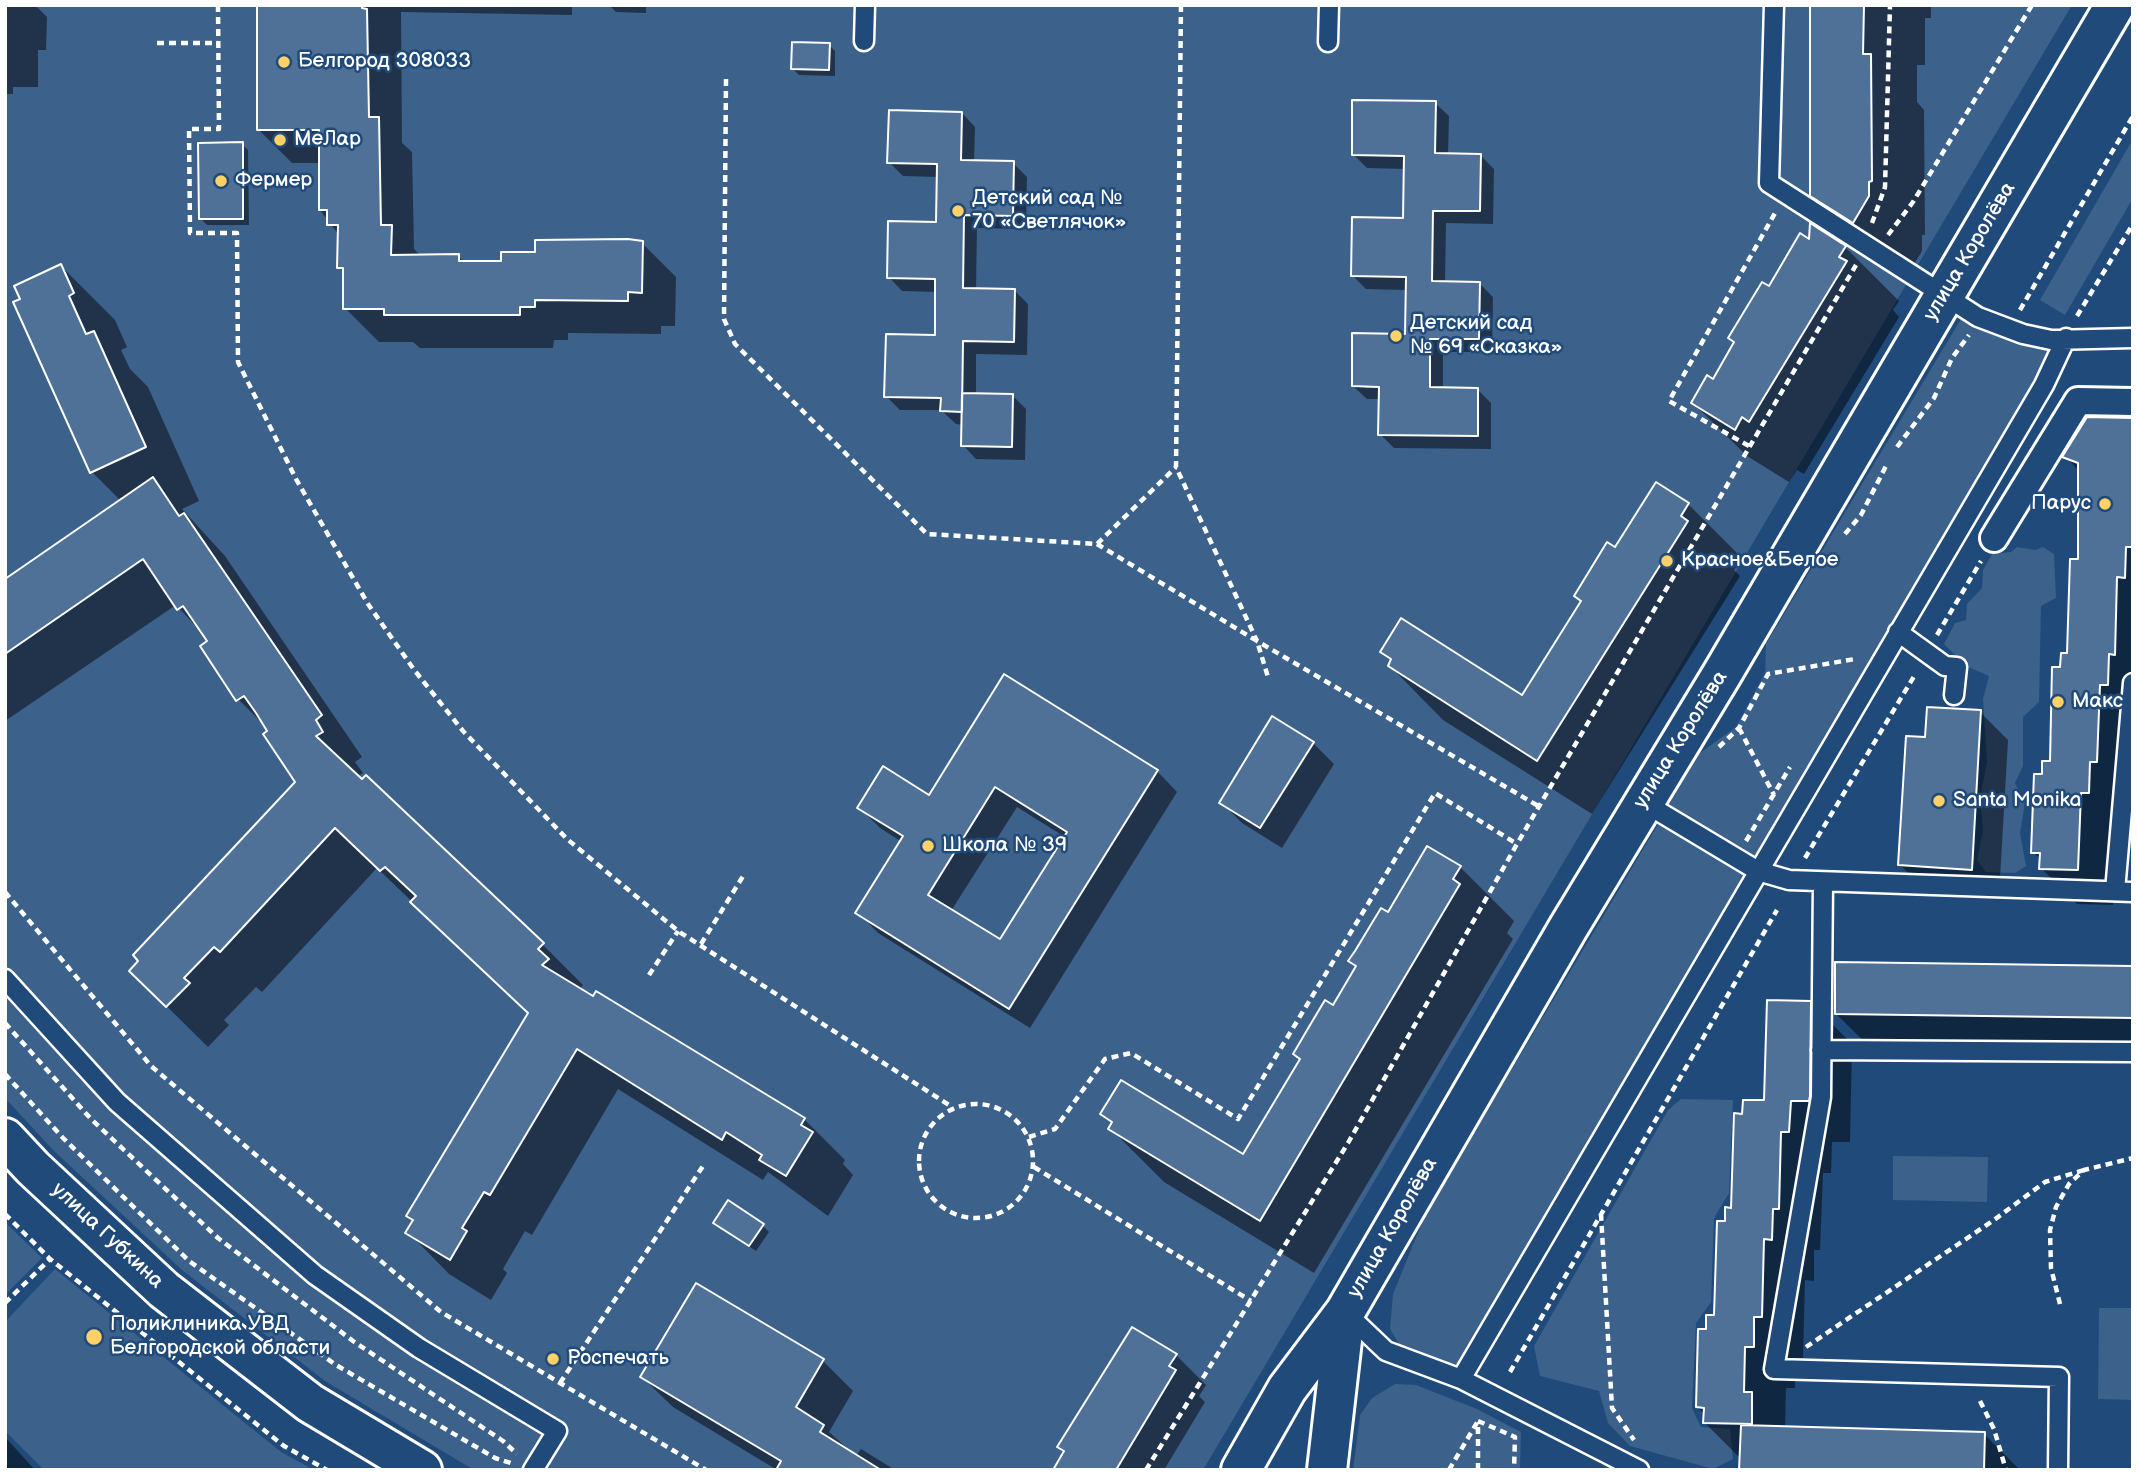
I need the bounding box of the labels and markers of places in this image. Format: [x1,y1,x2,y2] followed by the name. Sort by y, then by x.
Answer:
[298,49,471,75] place label: Белгород 308033
[276,54,292,70] marker: Белгород 308033
[294,127,361,153] place label: МеЛар
[272,132,288,148] marker: МеЛар
[235,168,312,194] place label: Фермер
[213,173,229,189] marker: Фермер
[972,186,1126,236] place label: Детский сад № 70 «Светлячок»
[950,203,966,219] marker: Детский сад № 70 «Светлячок»
[1410,311,1562,361] place label: Детский сад № 69 «Сказка»
[1388,328,1404,344] marker: Детский сад № 69 «Сказка»
[2031,491,2091,517] place label: Парус
[2097,496,2113,512] marker: Парус
[1681,548,1838,574] place label: Красное&Белое
[1659,553,1675,569] marker: Красное&Белое
[2072,689,2123,715] place label: Макс
[2050,694,2066,710] marker: Макс
[1953,788,2081,814] place label: Santa Monika
[1931,793,1947,809] marker: Santa Monika
[942,833,1067,859] place label: Школа № 39
[920,838,936,854] marker: Школа № 39
[110,1312,330,1362] place label: Поликлиника УВД Белгородской области
[84,1327,104,1347] marker: Поликлиника УВД Белгородской области
[567,1346,669,1372] place label: Роспечать
[545,1351,561,1367] marker: Роспечать

